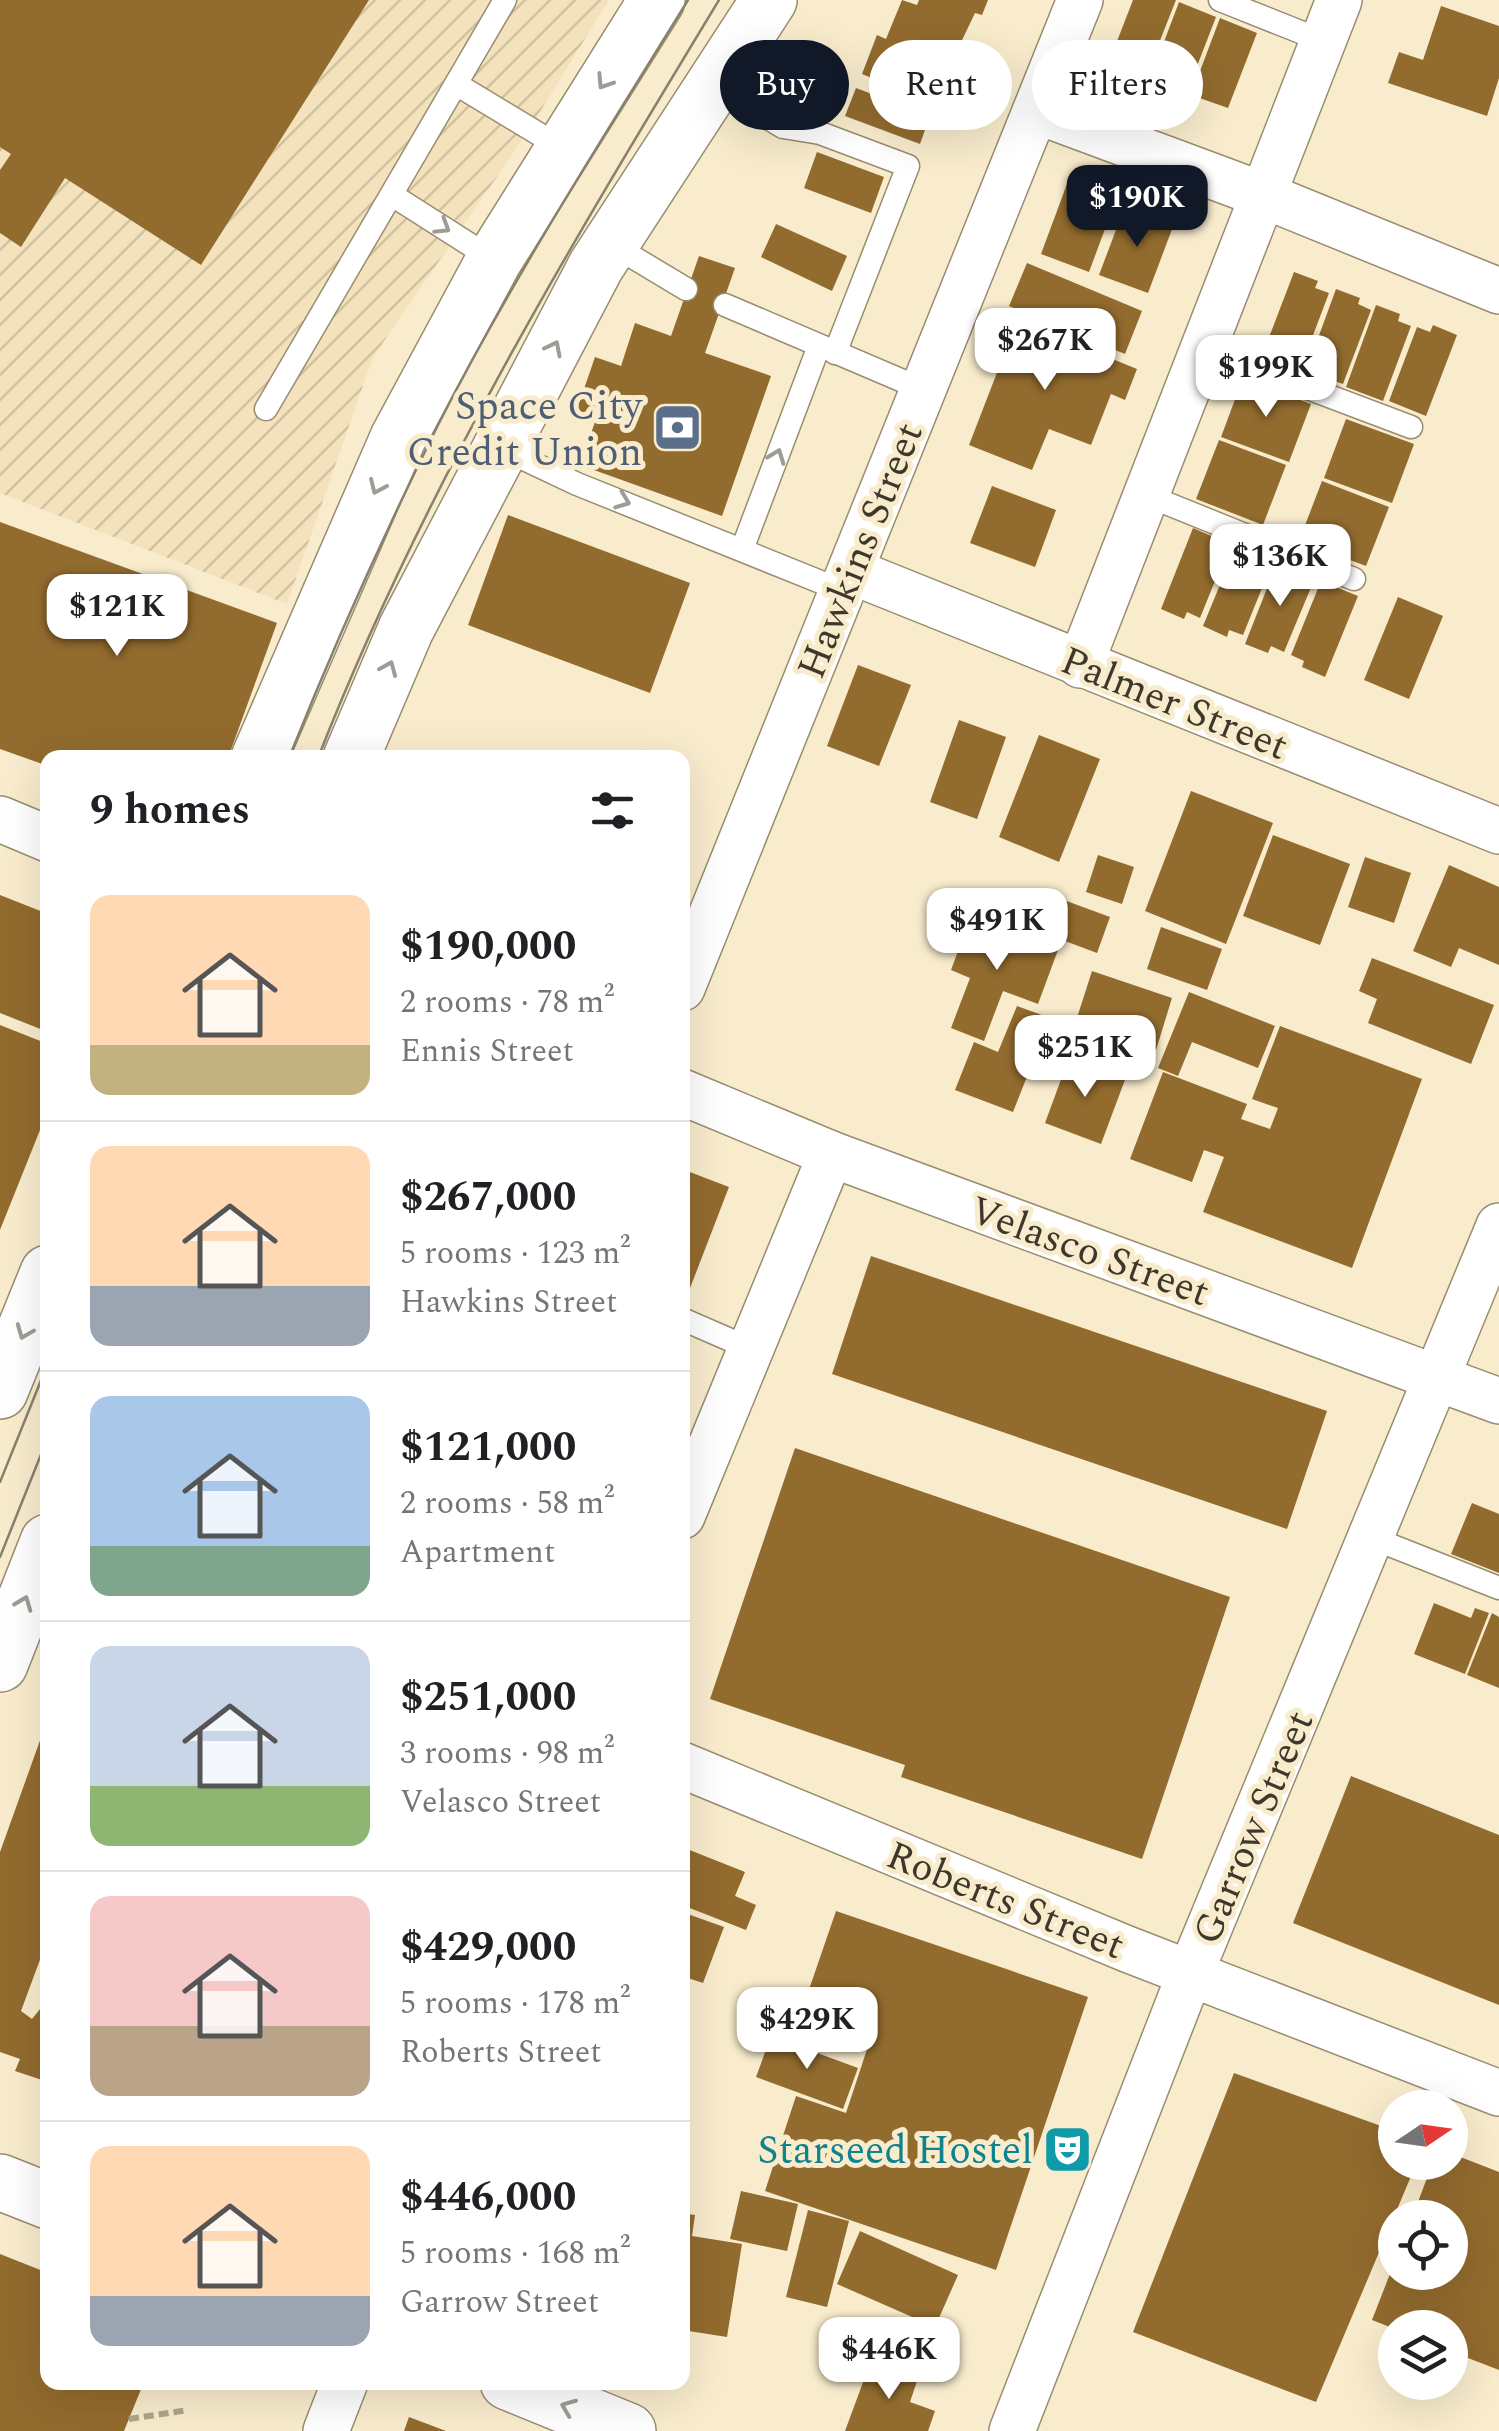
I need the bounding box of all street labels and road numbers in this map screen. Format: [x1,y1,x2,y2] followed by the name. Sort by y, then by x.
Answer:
[782,414,940,688] street label: Hawkins Street
[1051,631,1297,778] street label: Palmer Street
[961,1181,1218,1324] street label: Velasco Street
[1178,1702,1331,1954] street label: Garrow Street
[877,1826,1133,1977] street label: Roberts Street

